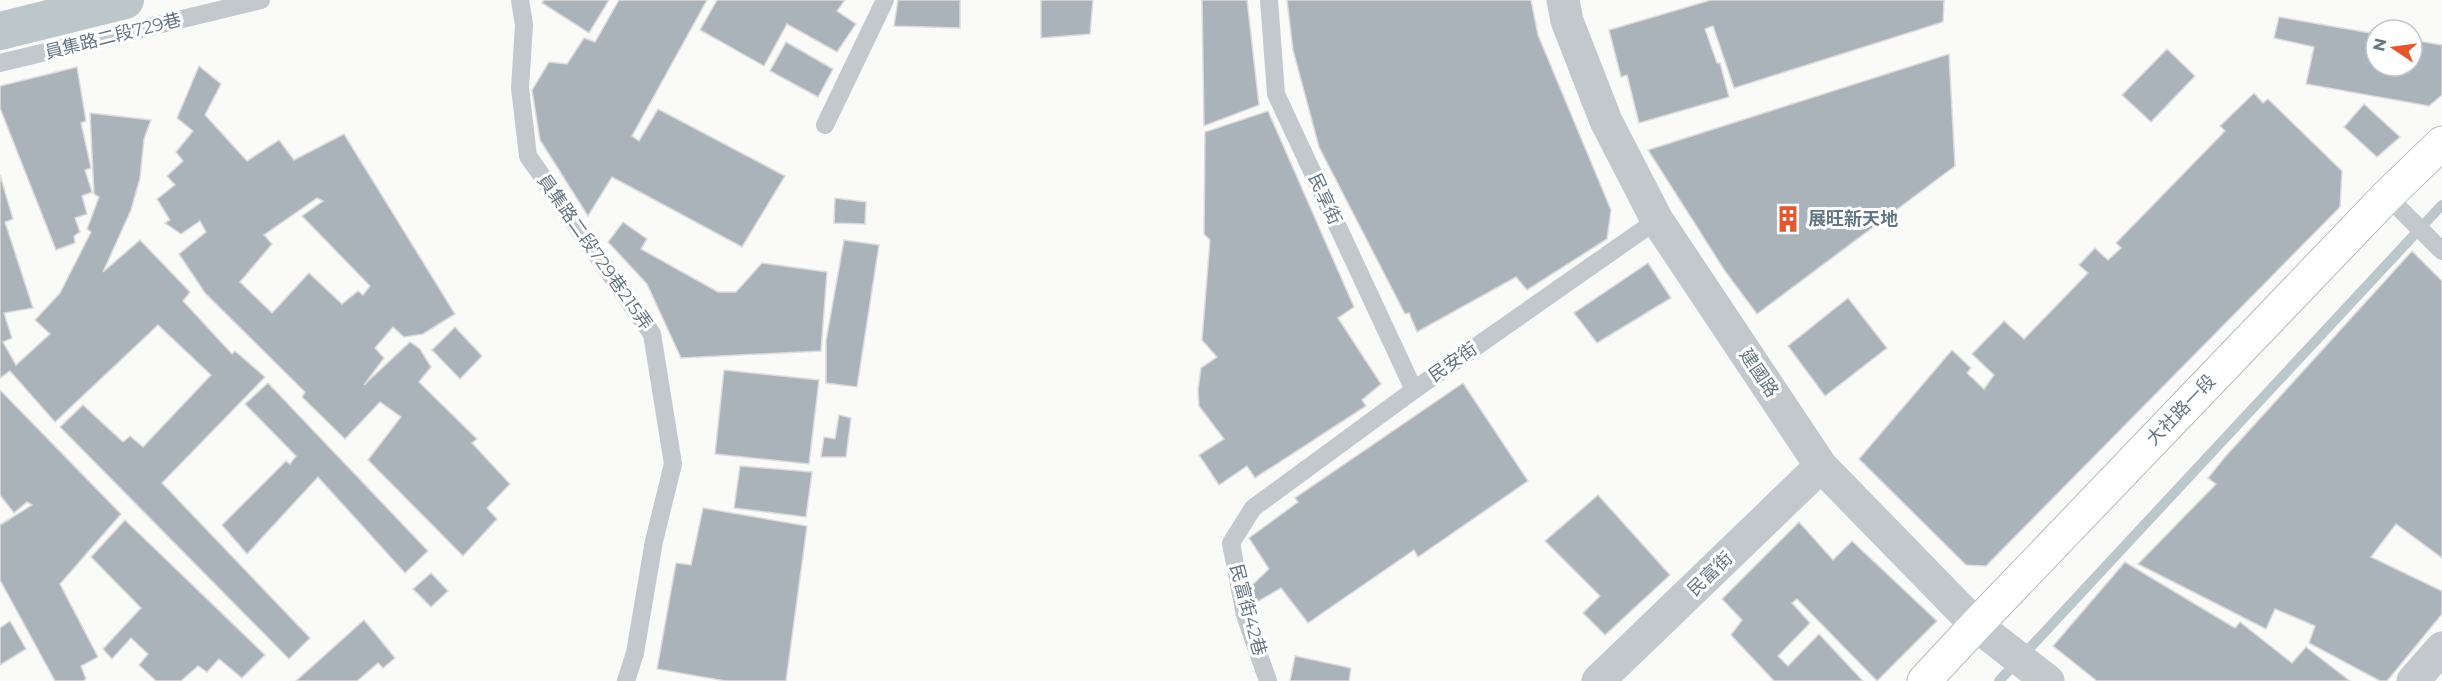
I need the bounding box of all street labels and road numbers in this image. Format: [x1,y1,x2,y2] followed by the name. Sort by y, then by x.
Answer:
[43,8,183,64] street label: 員集路二段729巷
[533,170,657,334] street label: 員集路二段729巷215弄
[1304,170,1346,228] street label: 民享街
[1425,338,1481,386] street label: 民安街
[1735,344,1783,402] street label: 建國路
[2142,370,2220,450] street label: 大社路一段
[1683,547,1737,601] street label: 民富街
[1225,562,1271,658] street label: 民富街42巷

